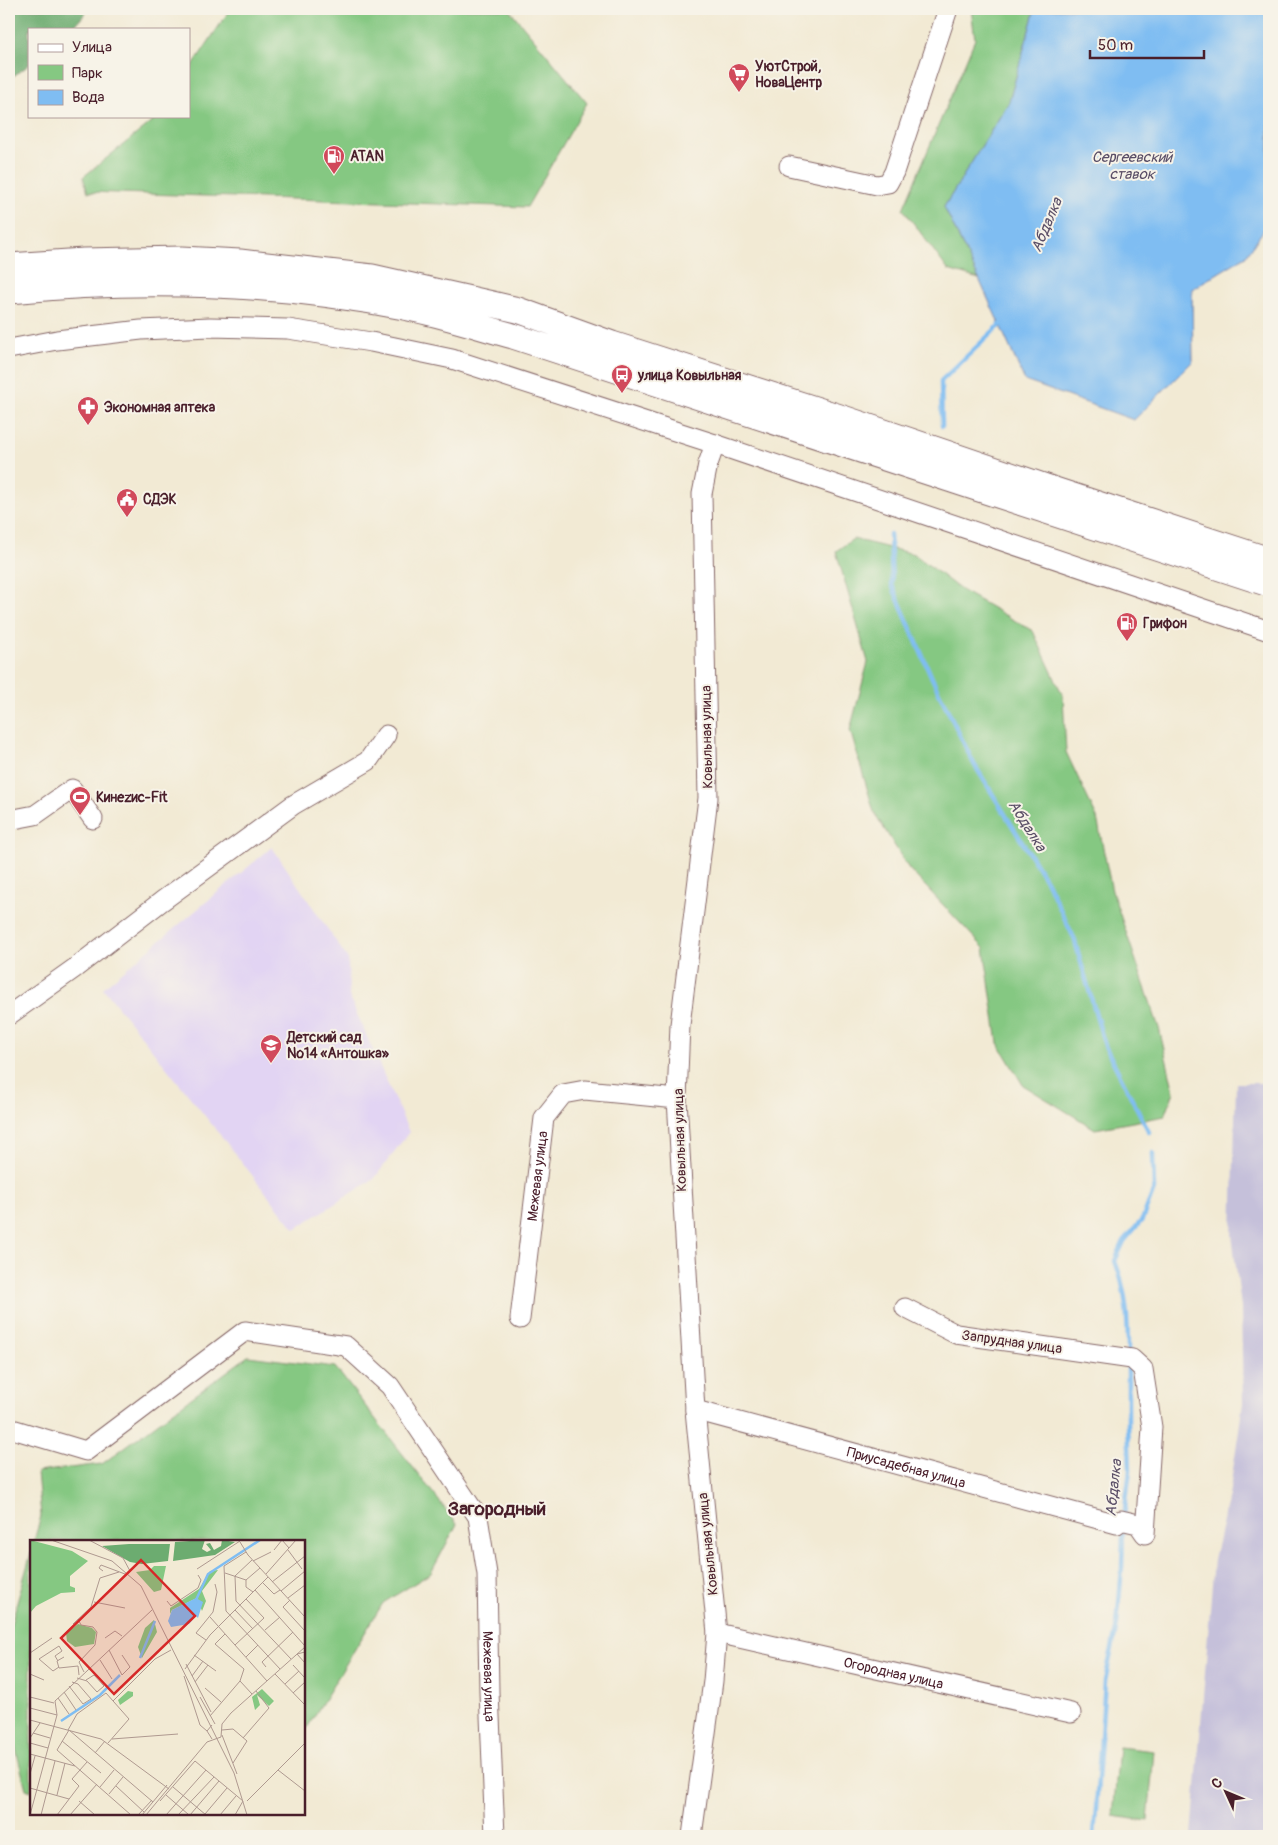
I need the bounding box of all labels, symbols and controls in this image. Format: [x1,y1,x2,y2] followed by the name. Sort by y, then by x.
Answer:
[28,28,190,118] legend
[1090,28,1204,60] scale bar
[1098,36,1133,55] text: 50 m
[72,38,112,57] text: Улица
[755,58,823,91] place label: УютСтрой, НоваЦентр
[727,62,751,93] supermarket icon: УютСтрой, НоваЦентр
[72,64,103,83] text: Парк
[72,88,105,107] text: Вода
[322,144,346,175] fuel station icon: ATAN
[350,148,384,165] place label: ATAN
[1092,148,1174,184] water label: Сергеевский ставок
[1027,194,1067,255] water label: Абдалка
[610,363,634,394] bus stop icon: улица Ковыльная
[637,367,742,384] place label: улица Ковыльная
[76,395,100,426] pharmacy icon: Экономная аптека
[104,399,216,416] place label: Экономная аптека
[115,487,139,518] public building icon: СДЭК
[143,491,177,508] place label: СДЭК
[1115,611,1139,642] fuel station icon: Грифон
[1143,615,1187,632] place label: Грифон
[698,685,716,789] street label: Ковыльная улица
[68,785,92,816] sports icon: Кинеzис-Fit
[96,789,168,806] place label: Кинеzис-Fit
[1004,797,1051,856] water label: Абдалка
[286,1029,390,1062] place label: Детский сад №14 «Антошка»
[259,1033,283,1064] school or university icon: Детский сад №14 «Антошка»
[670,1088,690,1192] street label: Ковыльная улица
[523,1130,551,1222] street label: Межевая улица
[961,1327,1063,1357] street label: Запрудная улица
[845,1443,968,1491] street label: Приусадебная улица
[1102,1458,1127,1517] water label: Абдалка
[694,1492,722,1596] street label: Ковыльная улица
[448,1497,546,1521] district label: Загородный
[30,1540,305,1815] inset map
[479,1631,499,1722] street label: Межевая улица
[842,1653,945,1692] street label: Огородная улица
[1200,1768,1250,1818] north arrow
[1208,1774,1226,1792] text: С

